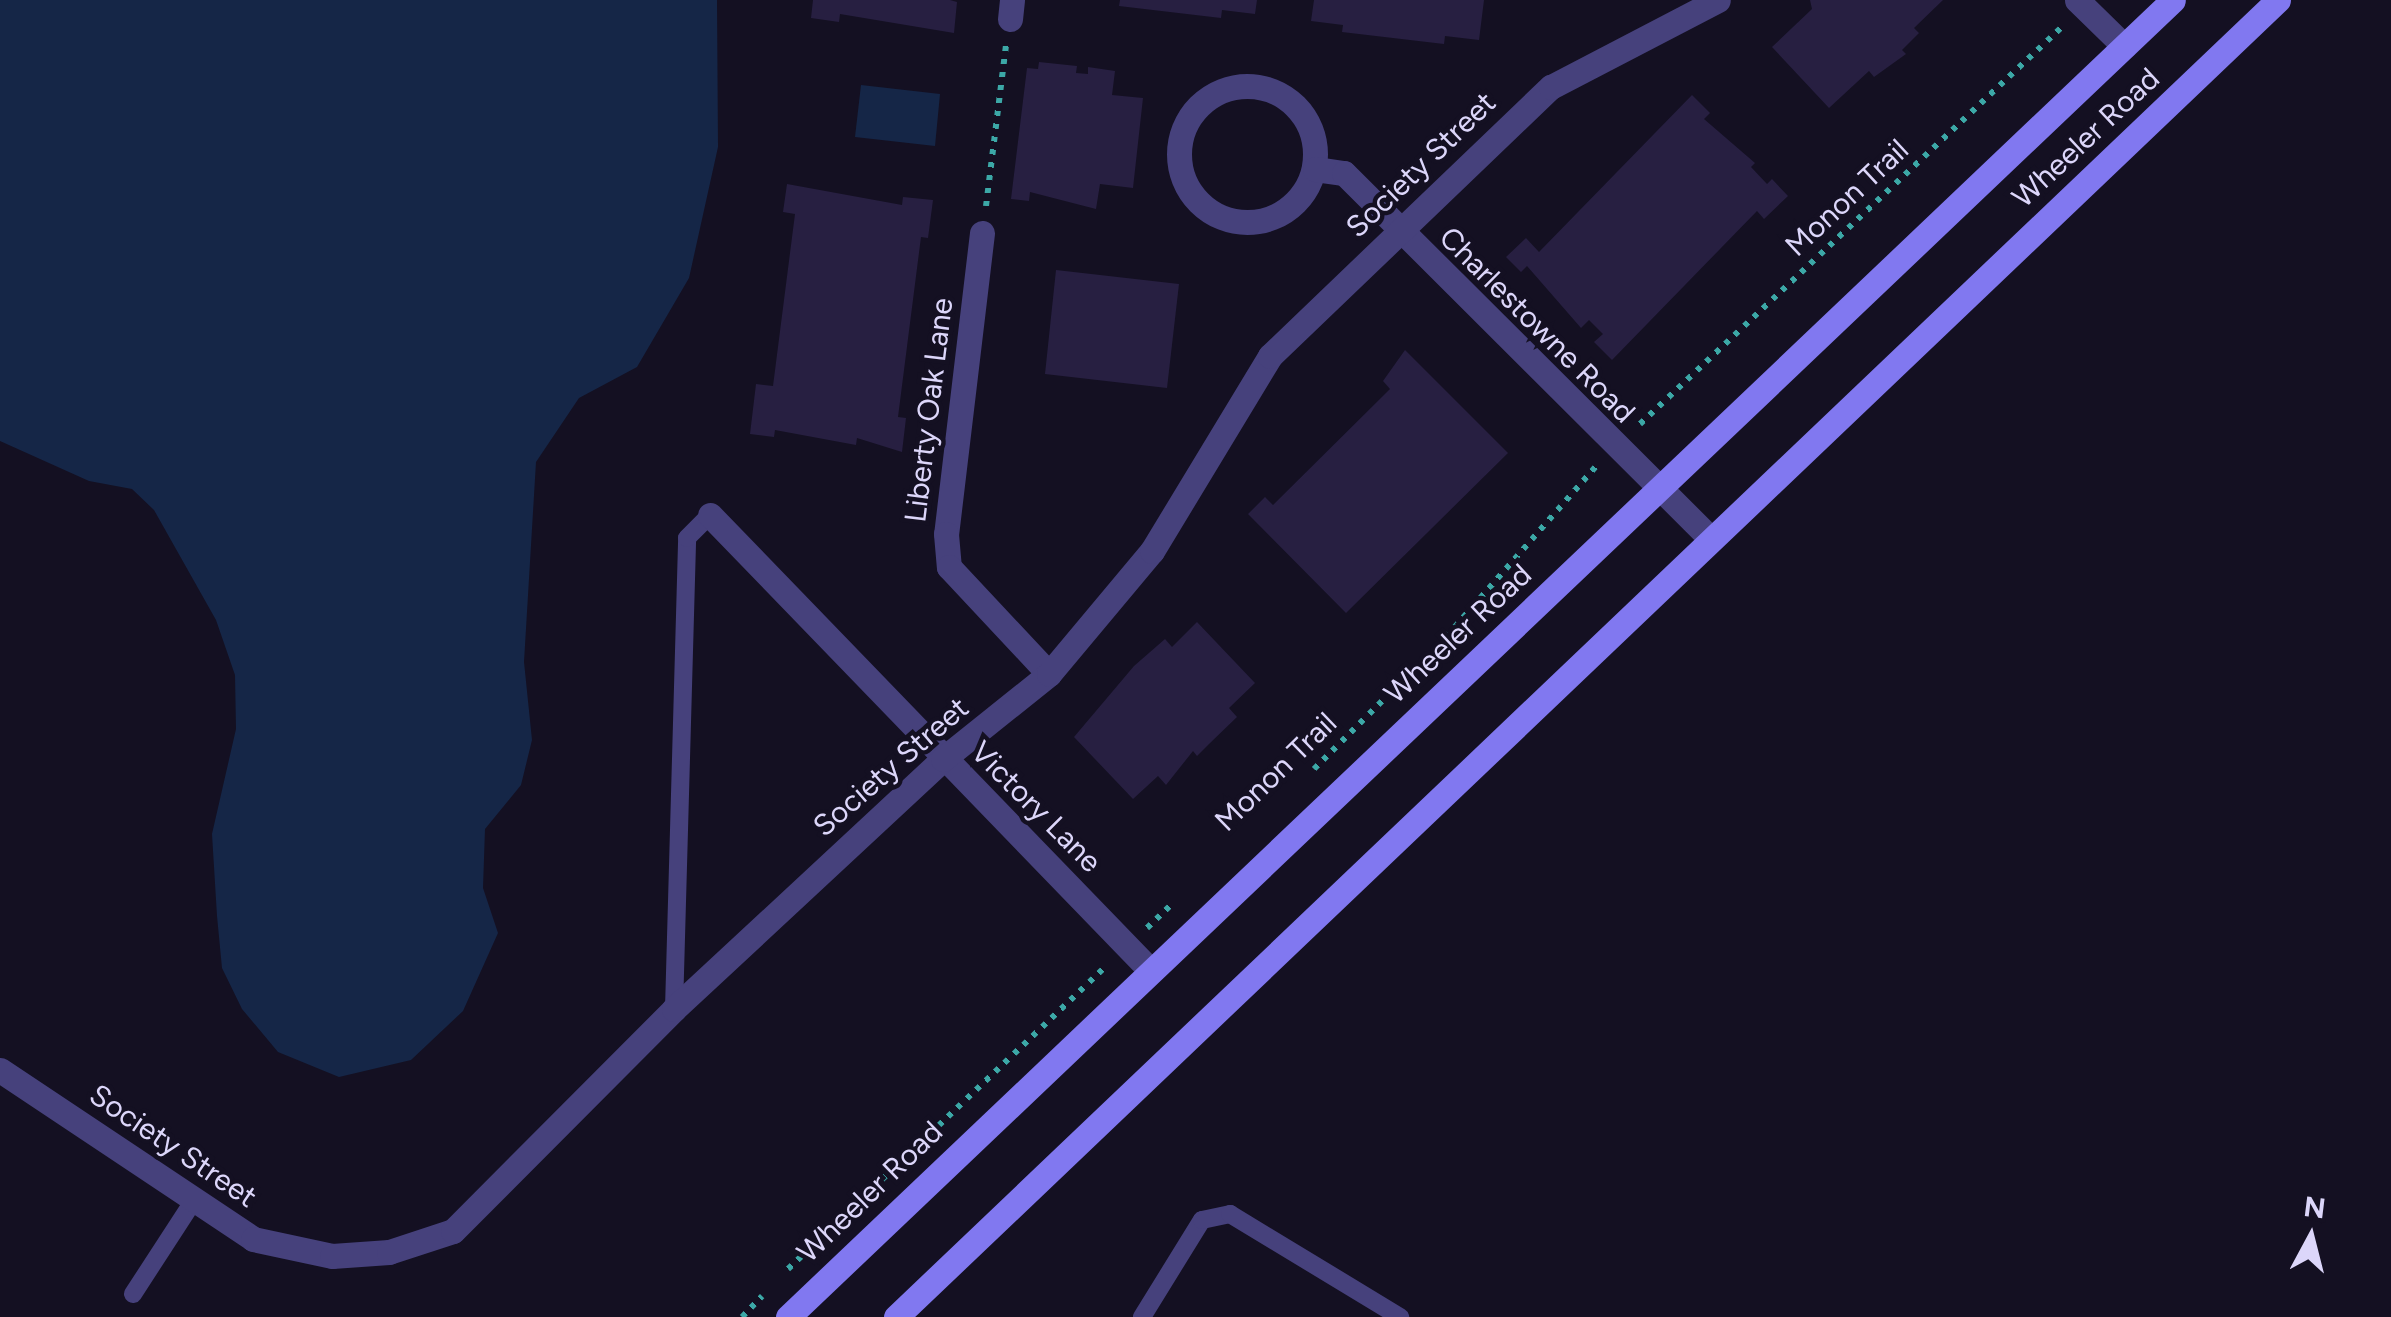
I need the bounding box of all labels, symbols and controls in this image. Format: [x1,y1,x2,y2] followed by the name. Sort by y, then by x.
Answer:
[2005,61,2167,215] street label: Wheeler Road
[1339,85,1503,245] street label: Society Street
[1778,132,1916,264] street label: Monon Trail
[1432,220,1642,430] street label: Charlestowne Road
[897,296,961,524] street label: Liberty Oak Lane
[1377,557,1539,711] street label: Wheeler Road
[806,690,976,844] street label: Society Street
[1208,705,1344,839] street label: Monon Trail
[963,734,1109,880] street label: Victory Lane
[83,1077,263,1215] street label: Society Street
[790,1114,950,1270] street label: Wheeler Road
[2261,1187,2361,1287] north arrow
[2302,1189,2327,1225] text: N

